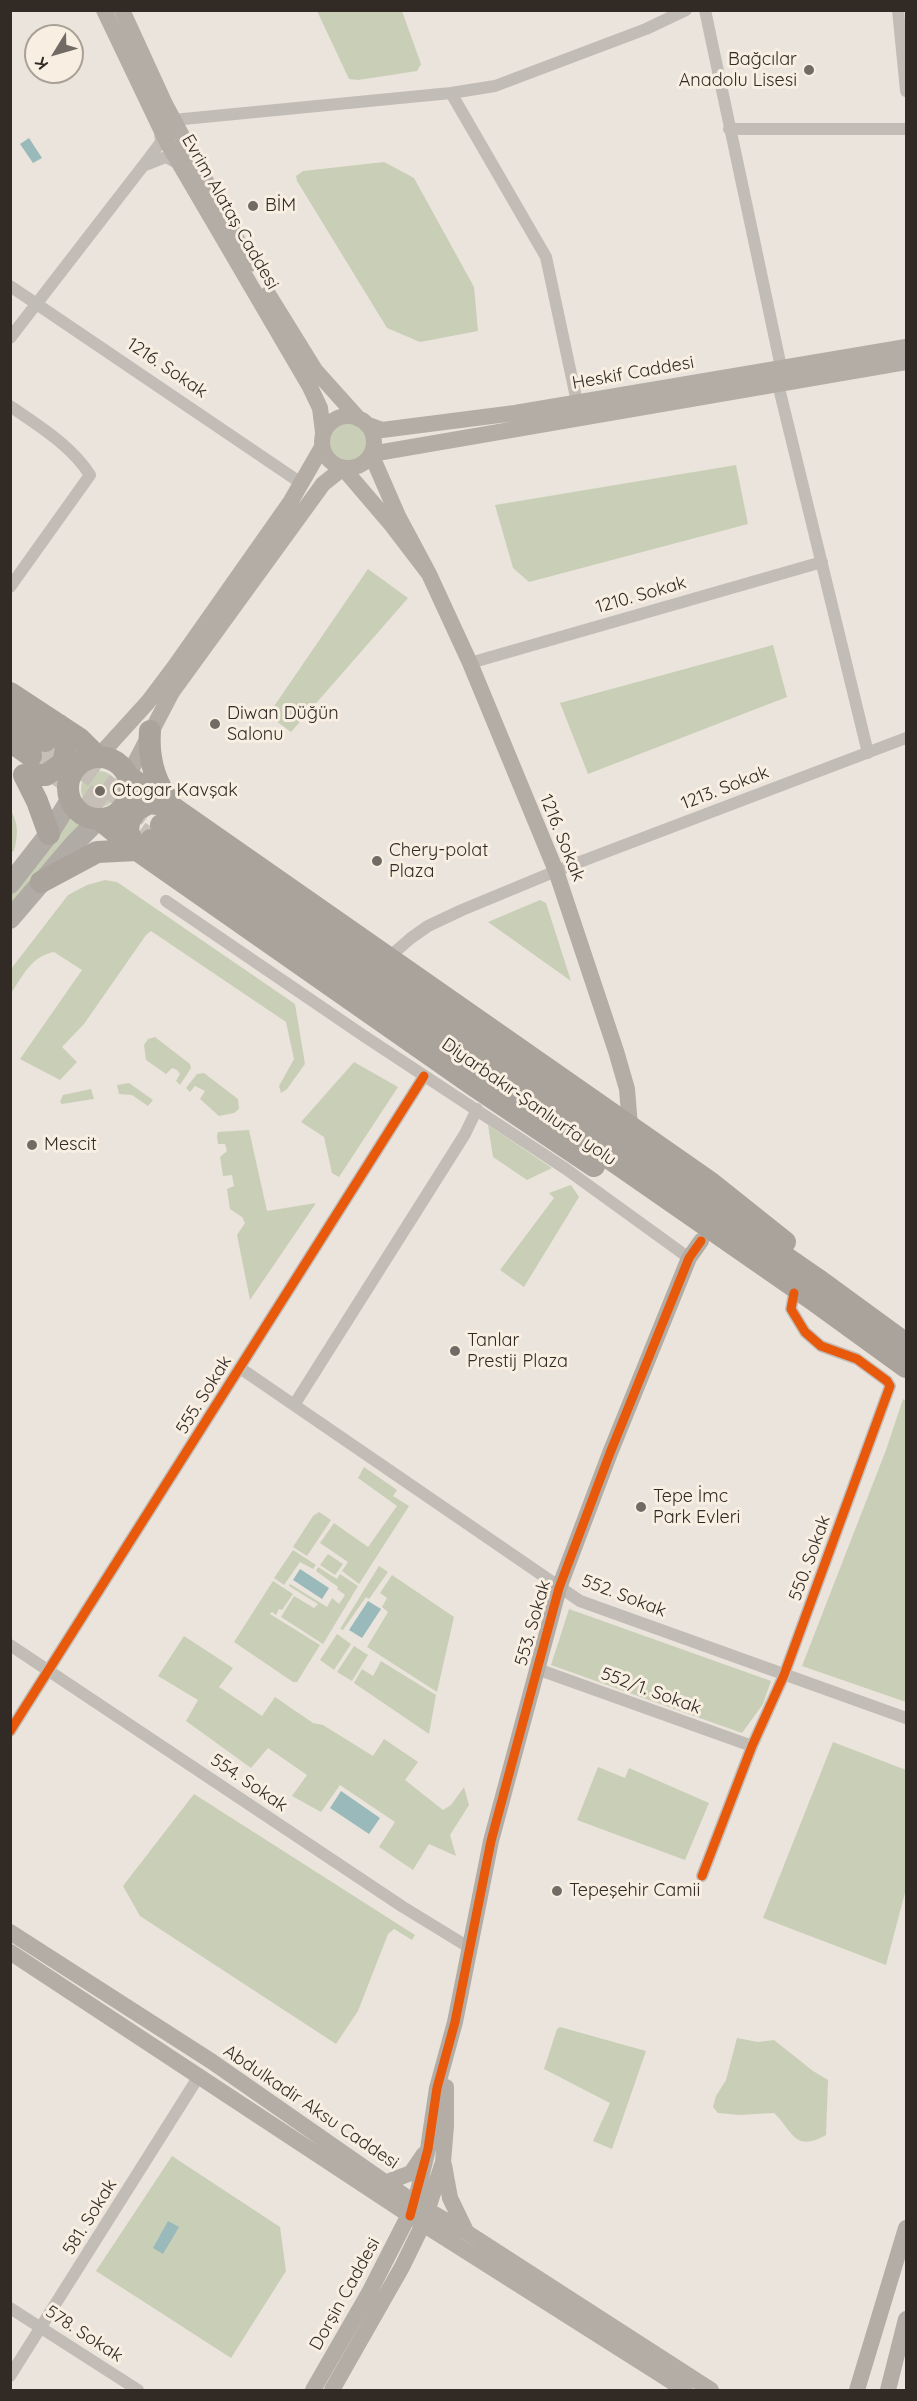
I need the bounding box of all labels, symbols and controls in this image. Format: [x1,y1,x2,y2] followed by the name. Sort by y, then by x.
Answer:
[24,24,84,84] north arrow
[679,49,797,92] place label: Bağcılar Anadolu Lisesi
[30,53,52,74] text: K
[802,63,816,77] marker: Bağcılar Anadolu Lisesi
[177,131,283,293] street label: Evrim Alataş Caddesi
[265,195,296,217] place label: BİM
[246,199,260,213] marker: BİM
[123,333,211,403] street label: 1216. Sokak
[570,352,696,394] street label: Heskif Caddesi
[593,572,689,618] street label: 1210. Sokak
[227,703,339,746] place label: Diwan Düğün Salonu
[208,717,222,731] marker: Diwan Düğün Salonu
[678,761,772,815] street label: 1213. Sokak
[112,780,238,802] place label: Otogar Kavşak
[93,784,107,798] marker: Otogar Kavşak
[535,791,589,885] street label: 1216. Sokak
[389,840,488,882] place label: Chery-polat Plaza
[370,854,384,868] marker: Chery-polat Plaza
[437,1033,621,1171] street label: Diyarbakır-Şanlıurfa yolu
[44,1134,97,1156] place label: Mescit
[25,1138,39,1152] marker: Mescit
[467,1330,568,1372] place label: Tanlar Prestij Plaza
[448,1344,462,1358] marker: Tanlar Prestij Plaza
[171,1352,237,1438] street label: 555. Sokak
[653,1486,740,1528] place label: Tepe İmc Park Evleri
[634,1500,648,1514] marker: Tepe İmc Park Evleri
[785,1512,835,1604] street label: 550. Sokak
[579,1570,669,1622] street label: 552. Sokak
[510,1578,556,1668] street label: 553. Sokak
[598,1663,704,1719] street label: 552/1. Sokak
[206,1749,292,1817] street label: 554. Sokak
[569,1880,700,1902] place label: Tepeşehir Camii
[550,1884,564,1898] marker: Tepeşehir Camii
[219,2040,403,2174] street label: Abdulkadir Aksu Caddesi
[58,2175,122,2259] street label: 581. Sokak
[305,2234,385,2354] street label: Dorşin Caddesi
[41,2301,127,2367] street label: 578. Sokak

